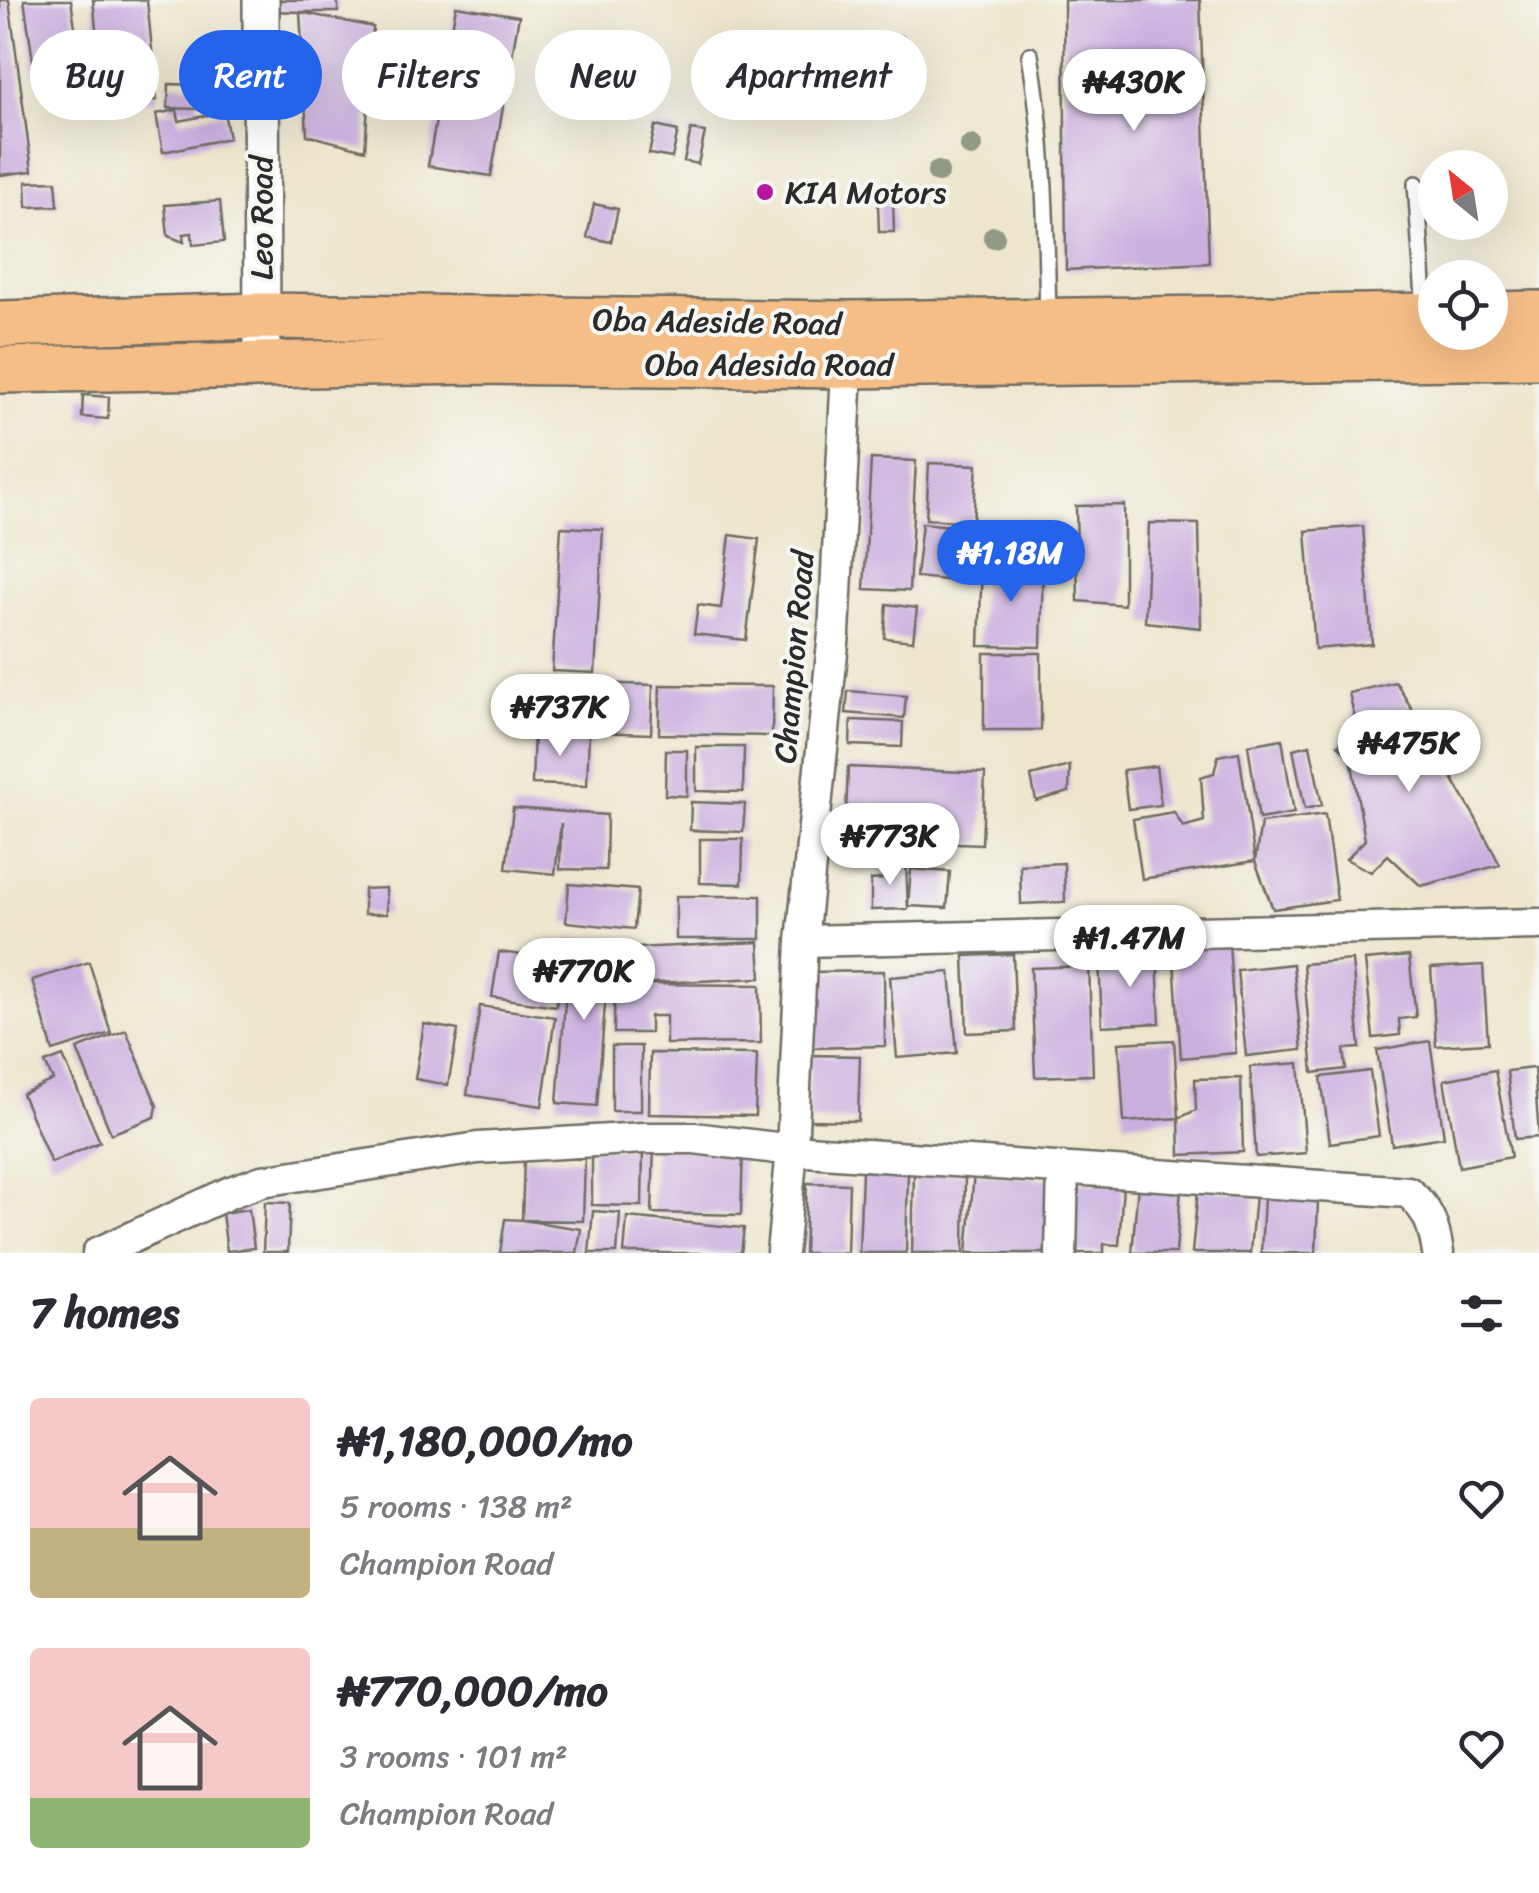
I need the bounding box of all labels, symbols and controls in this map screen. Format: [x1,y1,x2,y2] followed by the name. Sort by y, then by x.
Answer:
[30,30,159,120] chip: Buy
[179,30,322,120] chip: Rent
[342,30,515,120] chip: Filters
[535,30,671,120] chip: New
[691,30,927,120] chip: Apartment
[1064,49,1204,134] pin: ₦430K
[1085,53,1183,110] text: ₦430K
[1418,150,1508,240] north arrow
[1418,150,1508,350] map controls
[233,154,290,280] street label: Leo Road
[785,164,946,221] place label: KIA Motors
[754,181,776,203] marker: KIA Motors
[1418,260,1508,350] button: locate
[592,291,844,353] street label: Oba Adeside Road
[645,336,895,393] street label: Oba Adesida Road
[930,520,1092,605] pin: ₦1.18M
[959,524,1063,581] text: ₦1.18M
[756,546,832,766] street label: Champion Road
[490,674,630,759] pin: ₦737K
[513,678,607,735] text: ₦737K
[1339,710,1479,795] pin: ₦475K
[1360,714,1458,771] text: ₦475K
[820,803,960,888] pin: ₦773K
[843,807,937,864] text: ₦773K
[1049,905,1211,990] pin: ₦1.47M
[1075,909,1185,966] text: ₦1.47M
[514,938,654,1023] pin: ₦770K
[535,942,633,999] text: ₦770K
[30,1276,179,1350] text: 7 homes
[1454,1286,1509,1341] icon: filters
[340,1404,633,1478] text: ₦1,180,000/mo
[110,1438,230,1558] icon: home
[1454,1471,1509,1526] icon: heart
[340,1478,572,1535] text: 5 rooms · 138 m²
[340,1535,553,1592] text: Champion Road
[340,1654,608,1728] text: ₦770,000/mo
[110,1688,230,1808] icon: home
[1454,1721,1509,1776] icon: heart
[340,1728,568,1785] text: 3 rooms · 101 m²
[340,1785,553,1842] text: Champion Road

